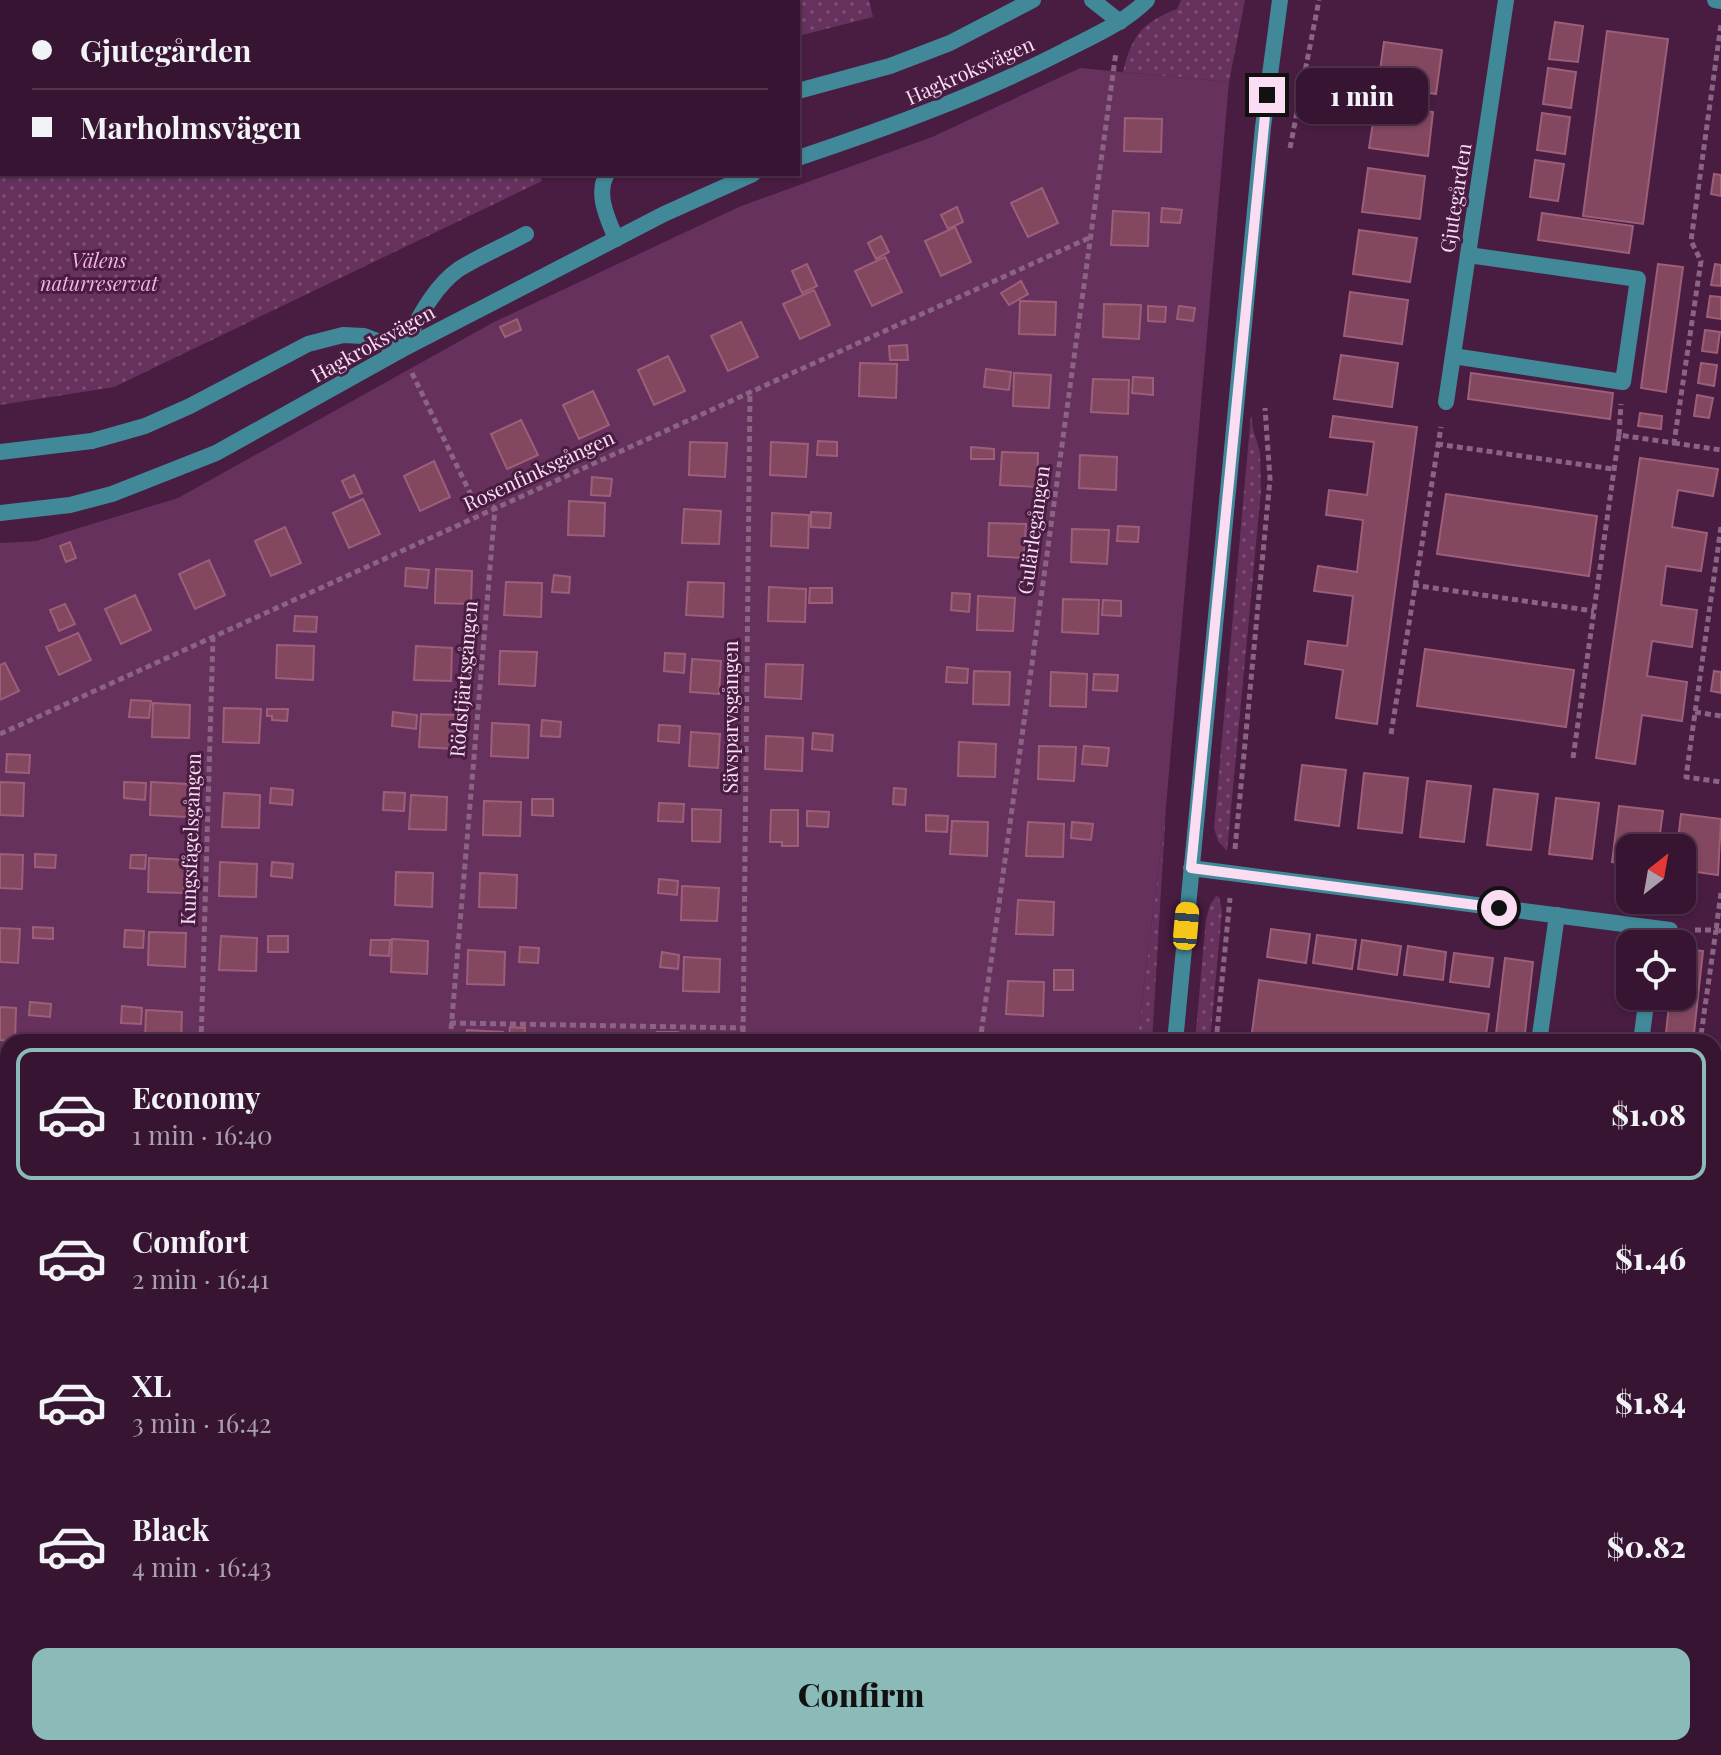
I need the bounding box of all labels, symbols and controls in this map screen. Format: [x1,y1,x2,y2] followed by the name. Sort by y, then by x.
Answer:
[901,29,1038,110] street label: Hagkroksvägen
[80,30,251,70] text: Gjutegården
[1295,67,1427,123] callout: 1 min
[1249,77,1285,113] route end
[1330,78,1394,113] text: 1 min
[80,107,302,147] text: Marholmsvägen
[1433,141,1477,255] street label: Gjutegården
[40,246,159,296] park label: Välens naturreservat
[305,297,439,388] street label: Hagkroksvägen
[458,423,618,516] street label: Rosenfinksgången
[1010,463,1055,596] street label: Gulärlegången
[442,599,483,758] street label: Rödstjärtsgången
[716,641,743,793] street label: Sävsparvsgången
[173,752,206,925] street label: Kungsfågelsgången
[1616,834,1696,914] north arrow
[1616,834,1696,1010] map controls
[1481,890,1517,926] route start
[1172,901,1200,951] car
[1616,930,1696,1010] button: locate
[132,1077,261,1117] text: Economy
[36,1078,108,1150] icon: car
[1611,1094,1686,1134] text: $1.08
[132,1117,273,1152] text: 1 min · 16:40
[132,1221,249,1261] text: Comfort
[36,1222,108,1294] icon: car
[1615,1238,1686,1278] text: $1.46
[132,1261,269,1296] text: 2 min · 16:41
[132,1365,171,1405] text: XL
[36,1366,108,1438] icon: car
[1615,1382,1686,1422] text: $1.84
[132,1405,272,1440] text: 3 min · 16:42
[132,1509,209,1549] text: Black
[36,1510,108,1582] icon: car
[1607,1526,1686,1566] text: $0.82
[132,1549,271,1584] text: 4 min · 16:43
[32,1648,1690,1740] button: Confirm

